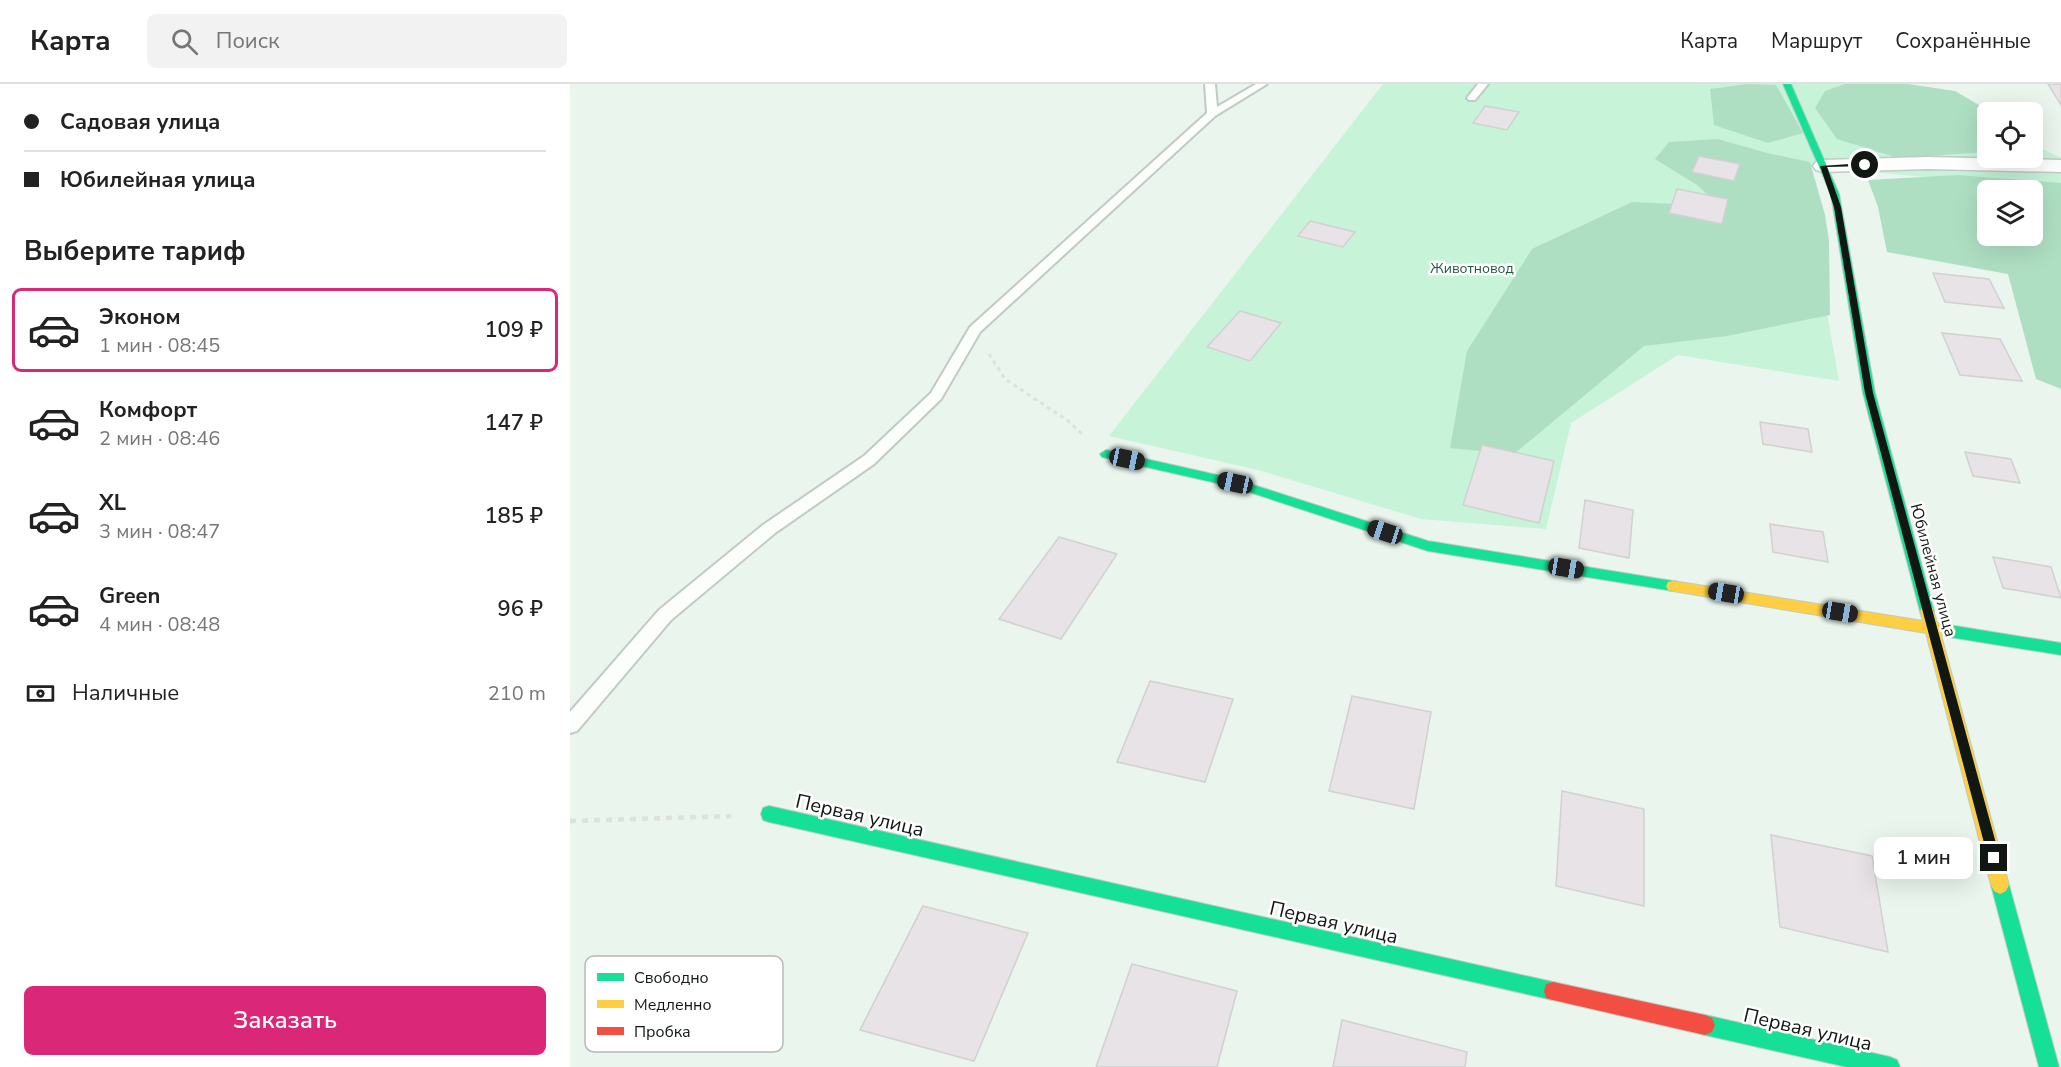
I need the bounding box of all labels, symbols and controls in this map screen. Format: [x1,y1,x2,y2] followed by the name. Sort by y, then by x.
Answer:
[147,14,567,68] search box
[30,22,111,60] text: Карта
[168,25,201,58] icon: search
[216,26,280,56] text: Поиск
[1680,27,1738,55] text: Карта
[1771,27,1862,55] text: Маршрут
[1895,27,2031,55] text: Сохранённые
[1977,102,2043,246] map controls
[1977,102,2043,168] button: locate
[60,107,220,137] text: Садовая улица
[1851,151,1878,178] route start
[60,165,256,195] text: Юбилейная улица
[1977,180,2043,246] button: layers
[24,233,246,270] text: Выберите тариф
[1430,259,1514,278] park label: Животновод
[99,302,181,332] text: Эконом
[27,303,81,357] icon: car
[484,315,543,345] text: 109 ₽
[99,332,220,359] text: 1 мин · 08:45
[99,395,197,425] text: Комфорт
[27,396,81,450] icon: car
[484,408,543,438] text: 147 ₽
[99,425,220,452] text: 2 мин · 08:46
[1108,446,1146,472] car
[1216,470,1254,496] car
[99,488,126,518] text: XL
[27,489,81,543] icon: car
[484,501,543,531] text: 185 ₽
[1905,501,1961,639] street label: Юбилейная улица
[99,518,220,545] text: 3 мин · 08:47
[1365,518,1405,546] car
[1547,556,1585,580] car
[99,581,160,611] text: Green
[1707,581,1745,605] car
[27,582,81,636] icon: car
[498,594,543,624] text: 96 ₽
[1821,600,1859,624] car
[99,611,220,638] text: 4 мин · 08:48
[24,677,57,710] icon: cash
[72,678,179,708] text: Наличные
[488,680,546,707] text: 210 m
[793,788,927,843] street label: Первая улица
[1874,837,1973,879] callout: 1 мин
[1896,844,1951,871] text: 1 мин
[1980,844,2007,871] route end
[1267,895,1401,950] street label: Первая улица
[585,956,783,1052] legend
[634,967,709,989] text: Свободно
[24,986,546,1055] button: Заказать
[634,994,712,1016] text: Медленно
[1741,1002,1875,1057] street label: Первая улица
[634,1021,691,1043] text: Пробка

